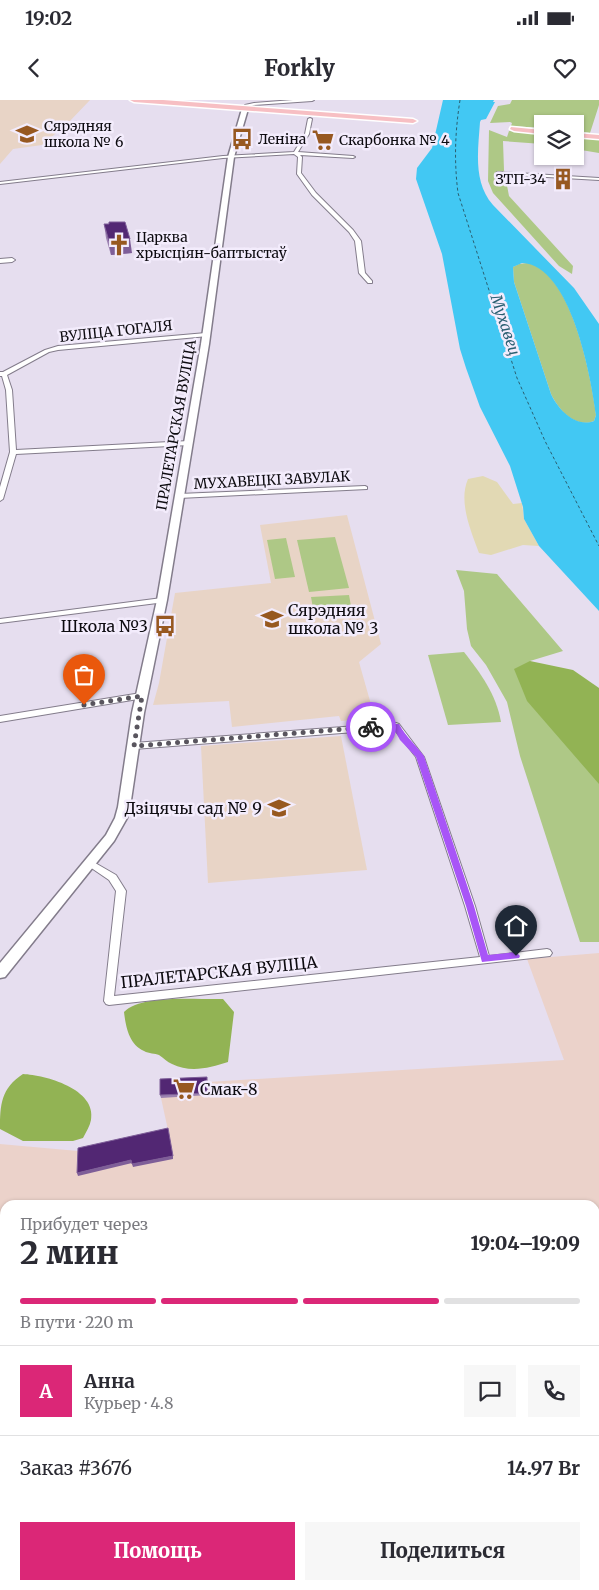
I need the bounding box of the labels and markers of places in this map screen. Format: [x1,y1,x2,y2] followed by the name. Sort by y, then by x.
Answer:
[44,117,123,151] place label: Сярэдняя школа № 6
[14,121,40,147] school or university icon: Сярэдняя школа № 6
[229,126,255,152] bus stop icon: Леніна
[310,127,336,153] supermarket icon: Скарбонка № 4
[258,130,307,148] place label: Леніна
[339,131,450,149] place label: Скарбонка № 4
[550,166,576,192] building icon: ЗТП-34
[495,170,546,188] place label: ЗТП-34
[136,228,288,262] place label: Царква хрысціян-баптыстаў
[106,232,132,258] church icon: Царква хрысціян-баптыстаў
[288,600,378,638] place label: Сярэдняя школа № 3
[259,606,285,632] school or university icon: Сярэдняя школа № 3
[152,613,178,639] bus stop icon: Школа №3
[61,616,148,636] place label: Школа №3
[63,654,105,705] pin
[266,795,292,821] school or university icon: Дзіцячы сад № 9
[125,798,262,818] place label: Дзіцячы сад № 9
[495,905,537,956] pin
[171,1076,197,1102] supermarket icon: Смак-8
[200,1079,258,1099] place label: Смак-8

